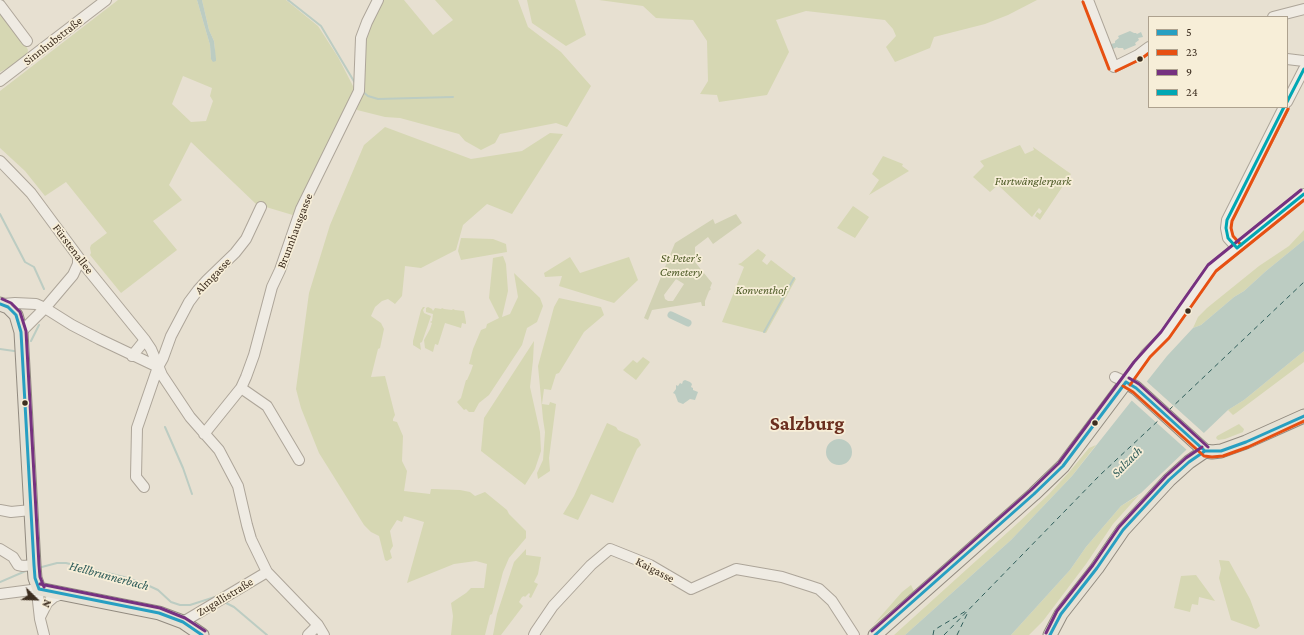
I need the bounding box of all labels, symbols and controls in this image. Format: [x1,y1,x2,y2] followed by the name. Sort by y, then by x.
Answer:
[21,14,85,68] street label: Sinnhubstraße
[1148,16,1288,108] legend
[1186,25,1192,39] text: 5
[1186,45,1197,59] text: 23
[1135,54,1145,64] unlabelled marker
[1186,65,1192,79] text: 9
[1186,85,1198,99] text: 24
[995,174,1071,188] park label: Furtwänglerpark
[274,191,316,271] street label: Brunnhausgasse
[49,221,97,277] street label: Fürstenallee
[660,251,702,279] park label: St Peter’s Cemetery
[192,255,234,297] street label: Almgasse
[736,283,786,297] park label: Konventhof
[1183,306,1193,316] unlabelled marker
[20,398,30,408] unlabelled marker
[770,412,844,436] district label: Salzburg
[1090,418,1100,428] unlabelled marker
[1108,443,1146,481] water label: Salzach
[633,554,677,586] street label: Kaigasse
[67,558,151,594] water label: Hellbrunnerbach
[194,574,256,620] street label: Zugallistraße
[16,579,56,619] north arrow
[40,598,54,609] text: N

